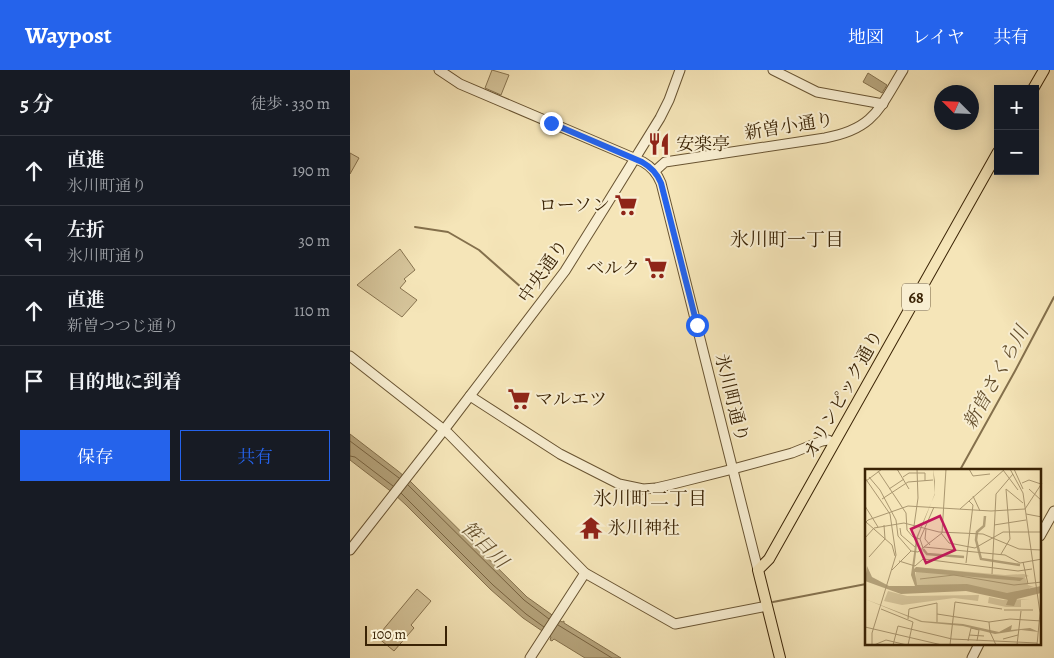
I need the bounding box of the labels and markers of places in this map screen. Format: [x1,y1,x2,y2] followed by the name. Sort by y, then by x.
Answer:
[646,131,672,157] restaurant icon: 安楽亭
[676,132,730,156] place label: 安楽亭
[613,192,639,218] supermarket icon: ローソン
[539,193,610,217] place label: ローソン
[643,255,669,281] supermarket icon: ベルク
[586,256,640,280] place label: ベルク
[506,386,532,412] supermarket icon: マルエツ
[535,387,607,411] place label: マルエツ
[578,515,604,541] temple icon: 氷川神社
[608,516,680,540] place label: 氷川神社

